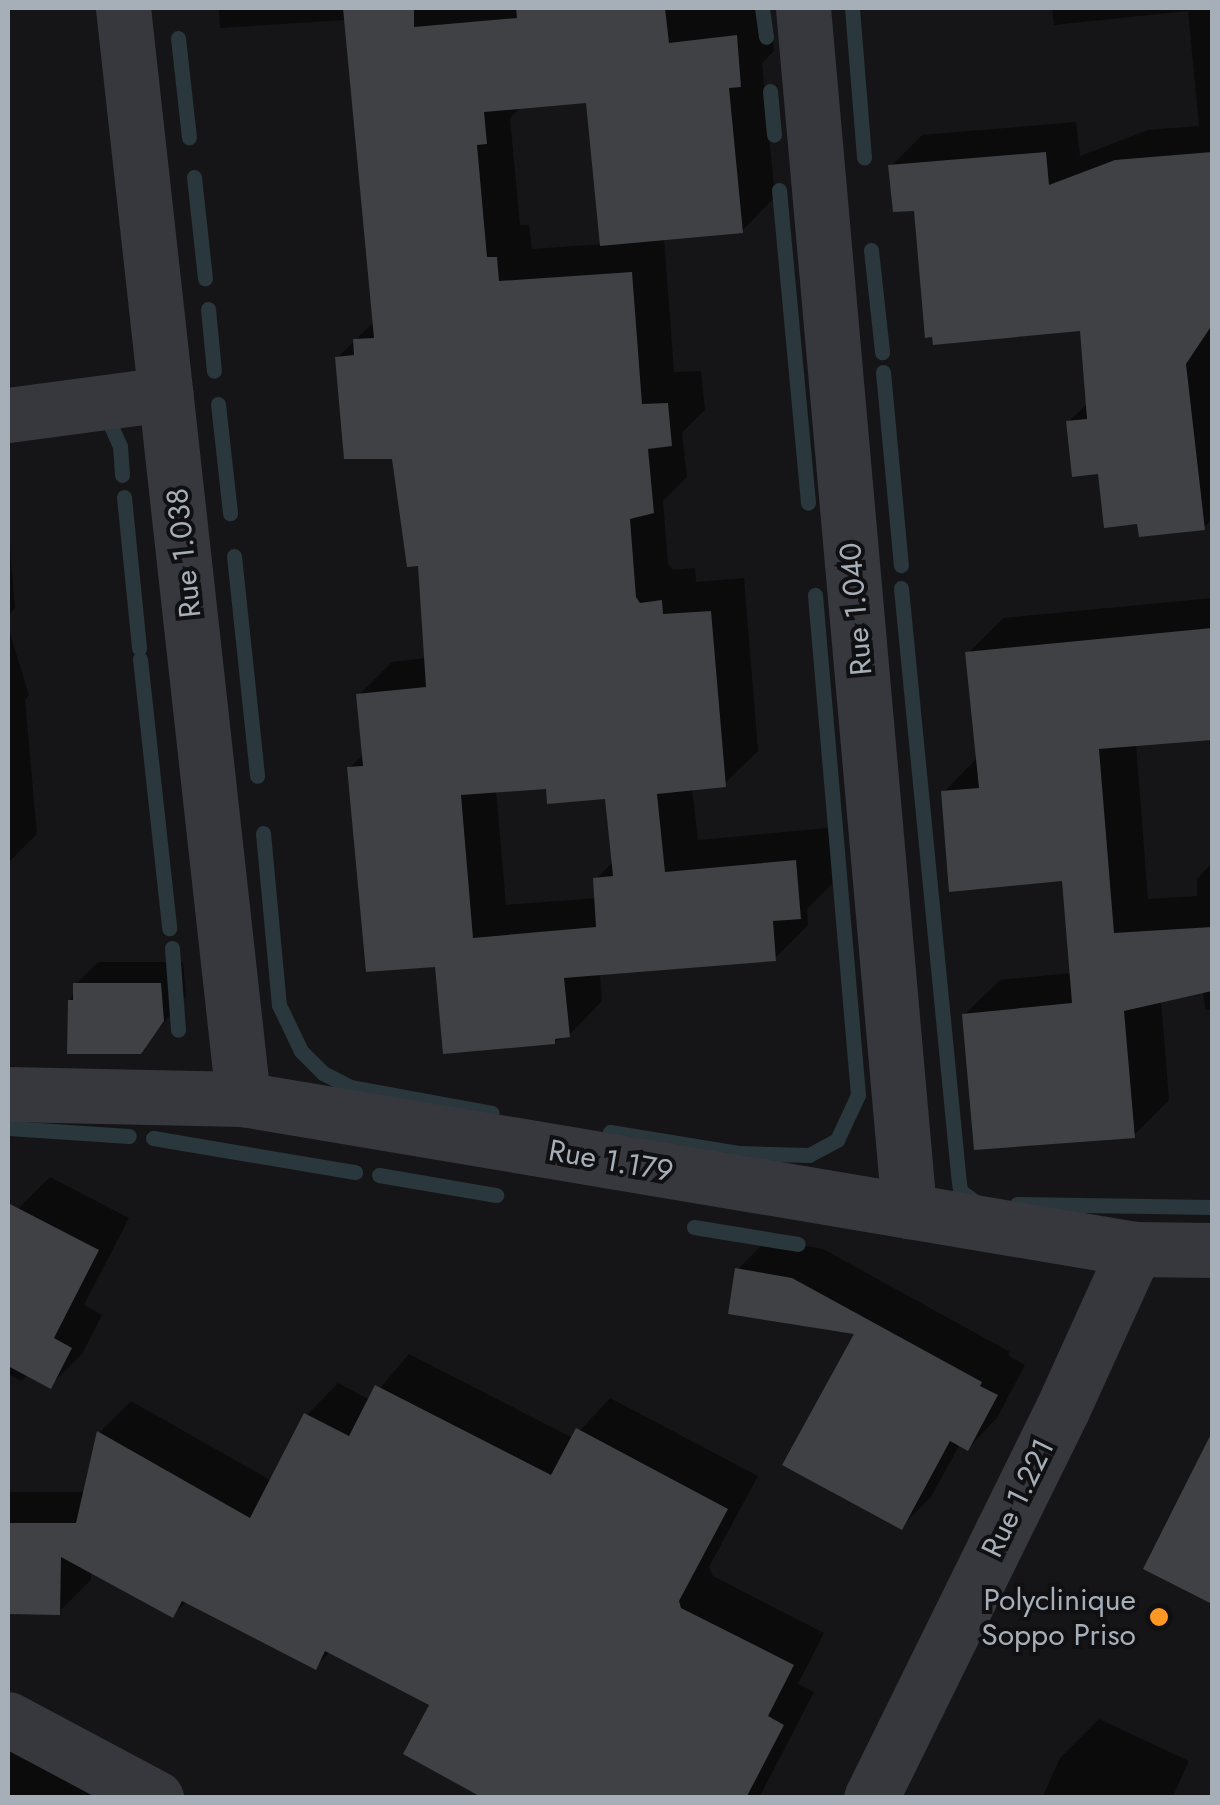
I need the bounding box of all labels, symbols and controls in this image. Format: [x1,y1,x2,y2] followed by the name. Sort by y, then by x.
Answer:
[159,486,209,620] street label: Rue 1.038
[832,541,880,677] street label: Rue 1.040
[546,1132,676,1190] street label: Rue 1.179
[974,1433,1062,1563] street label: Rue 1.221
[981,1582,1136,1652] place label: Polyclinique Soppo Priso
[1146,1604,1172,1630] marker: Polyclinique Soppo Priso

